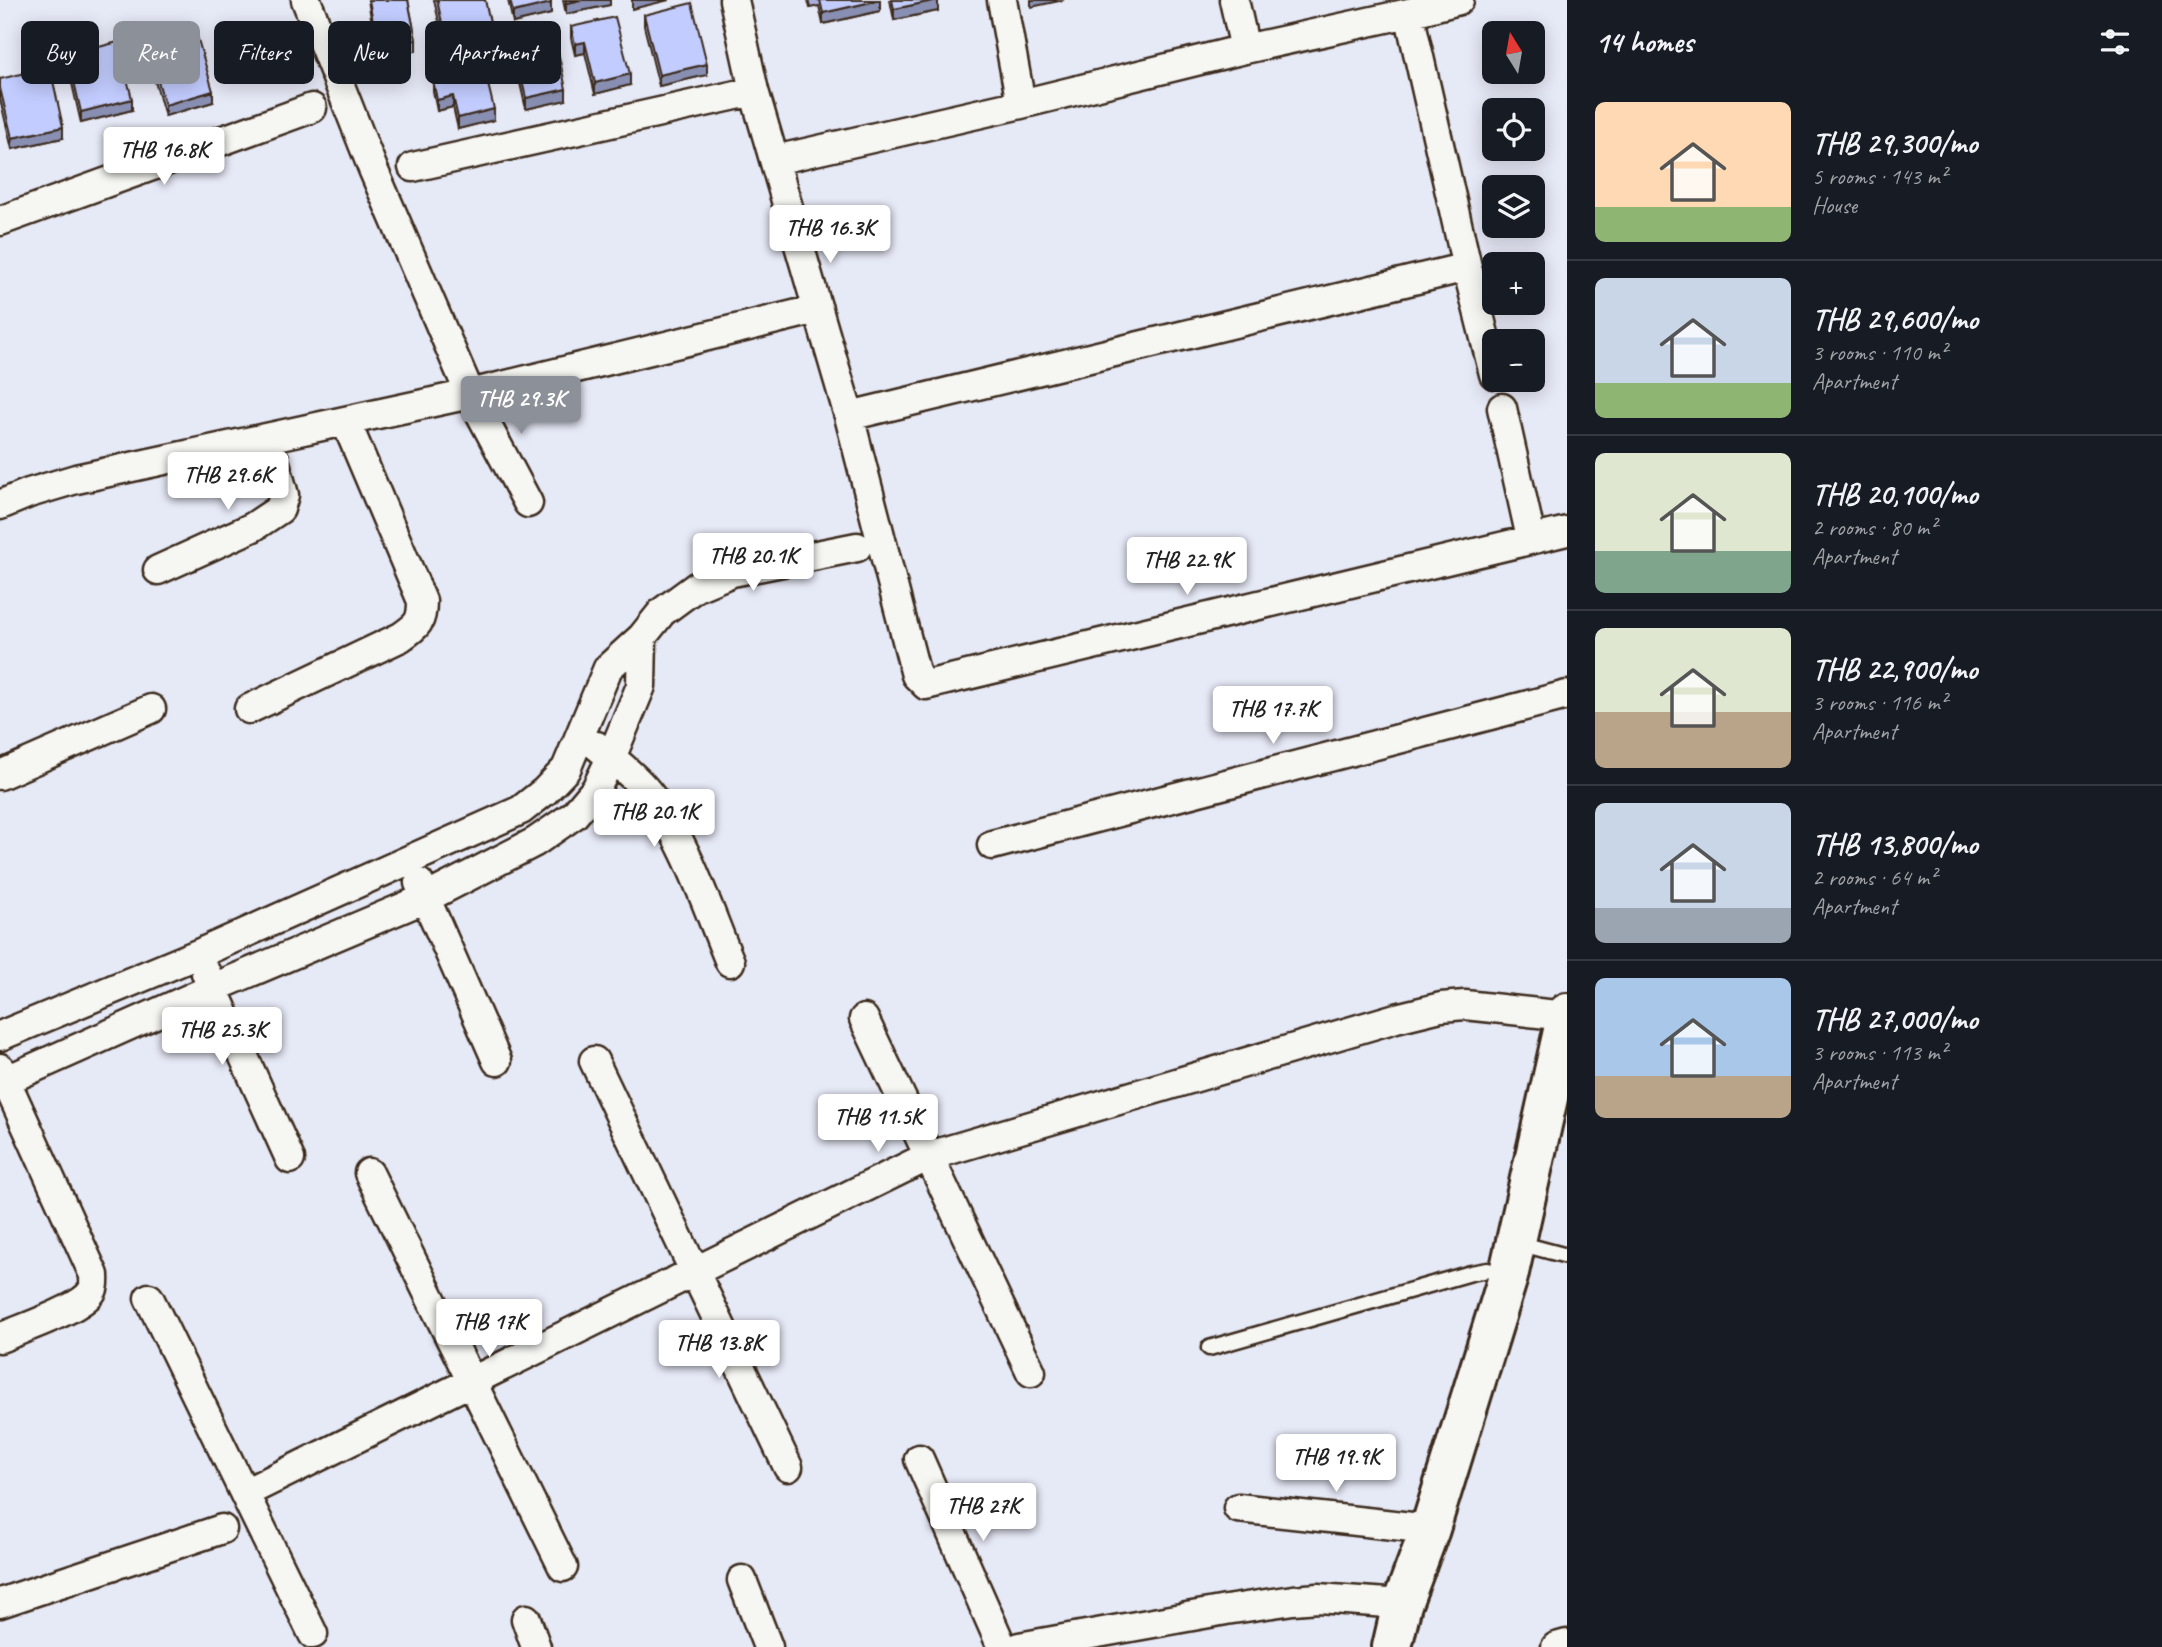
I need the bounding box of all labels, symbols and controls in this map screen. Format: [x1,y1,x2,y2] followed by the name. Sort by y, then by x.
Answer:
[21,21,99,84] chip: Buy
[113,21,200,84] chip: Rent
[214,21,314,84] chip: Filters
[328,21,411,84] chip: New
[425,21,561,84] chip: Apartment
[1482,21,1545,84] north arrow
[1482,21,1545,392] map controls
[1595,23,1693,61] text: 14 homes
[2096,23,2134,61] icon: filters
[1482,98,1545,161] button: locate
[1812,124,1977,162] text: THB 29,300/mo
[84,128,244,187] pin: THB 16.8K
[1651,130,1735,214] icon: home
[119,135,209,164] text: THB 16.8K
[1812,162,1947,191] text: 5 rooms · 143 m²
[1482,175,1545,238] button: layers
[1812,191,1857,220] text: House
[750,205,910,265] pin: THB 16.3K
[785,213,875,242] text: THB 16.3K
[1482,252,1545,315] button: +
[1812,300,1978,338] text: THB 29,600/mo
[1651,306,1735,390] icon: home
[1482,329,1545,392] button: −
[1812,338,1947,367] text: 3 rooms · 110 m²
[1812,367,1897,396] text: Apartment
[441,376,601,436] pin: THB 29.3K
[477,384,565,413] text: THB 29.3K
[148,452,308,512] pin: THB 29.6K
[184,460,272,489] text: THB 29.6K
[1812,475,1978,513] text: THB 20,100/mo
[1651,481,1735,565] icon: home
[1812,513,1936,542] text: 2 rooms · 80 m²
[673,534,833,593] pin: THB 20.1K
[1107,538,1267,597] pin: THB 22.9K
[709,541,797,570] text: THB 20.1K
[1812,542,1897,571] text: Apartment
[1143,545,1231,574] text: THB 22.9K
[1812,650,1977,688] text: THB 22,900/mo
[1651,656,1735,740] icon: home
[1193,686,1353,746] pin: THB 17.7K
[1812,688,1947,717] text: 3 rooms · 116 m²
[1229,694,1317,723] text: THB 17.7K
[1812,717,1897,746] text: Apartment
[574,790,734,849] pin: THB 20.1K
[610,797,698,826] text: THB 20.1K
[1812,825,1978,863] text: THB 13,800/mo
[1651,831,1735,915] icon: home
[1812,863,1936,892] text: 2 rooms · 64 m²
[1812,892,1897,921] text: Apartment
[1812,1000,1978,1038] text: THB 27,000/mo
[1651,1006,1735,1090] icon: home
[142,1007,302,1067] pin: THB 25.3K
[178,1015,266,1044] text: THB 25.3K
[1812,1038,1947,1067] text: 3 rooms · 113 m²
[1812,1067,1897,1096] text: Apartment
[798,1094,958,1154] pin: THB 11.5K
[834,1102,922,1131] text: THB 11.5K
[424,1300,554,1359] pin: THB 17K
[452,1307,526,1336] text: THB 17K
[639,1320,799,1380] pin: THB 13.8K
[675,1328,763,1357] text: THB 13.8K
[1256,1434,1416,1494] pin: THB 19.9K
[1292,1442,1380,1471] text: THB 19.9K
[918,1484,1048,1543] pin: THB 27K
[946,1491,1020,1520] text: THB 27K

